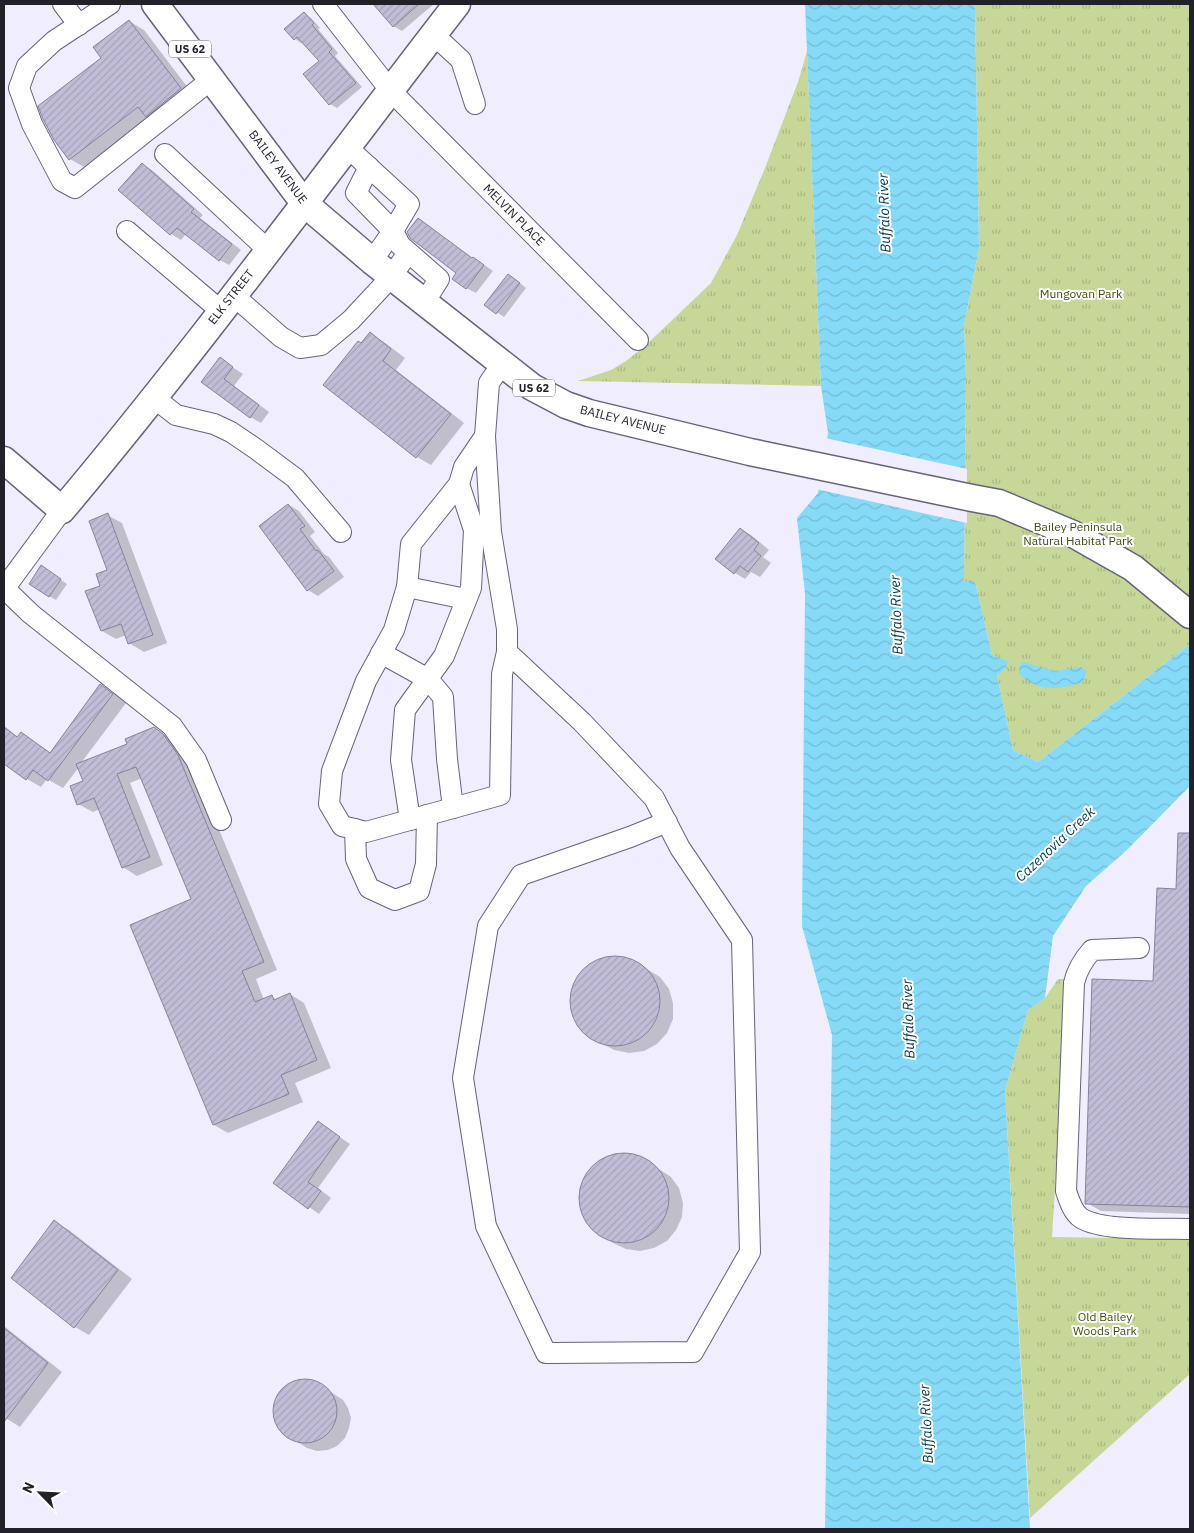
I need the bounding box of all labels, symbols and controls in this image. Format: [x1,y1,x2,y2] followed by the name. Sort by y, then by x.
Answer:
[169,41,211,58] road number: US 62
[246,127,311,206] street label: BAILEY AVENUE
[874,172,894,253] water label: Buffalo River
[480,181,548,249] street label: MELVIN PLACE
[204,266,257,327] street label: ELK STREET
[1040,286,1123,301] park label: Mungovan Park
[513,379,555,396] road number: US 62
[579,402,668,437] street label: BAILEY AVENUE
[1023,519,1133,548] park label: Bailey Peninsula Natural Habitat Park
[886,574,906,655] water label: Buffalo River
[1012,802,1099,885] water label: Cazenovia Creek
[898,978,918,1059] water label: Buffalo River
[1073,1309,1138,1338] park label: Old Bailey Woods Park
[915,1383,937,1464] water label: Buffalo River
[15,1468,65,1518] north arrow
[18,1479,38,1496] text: N

